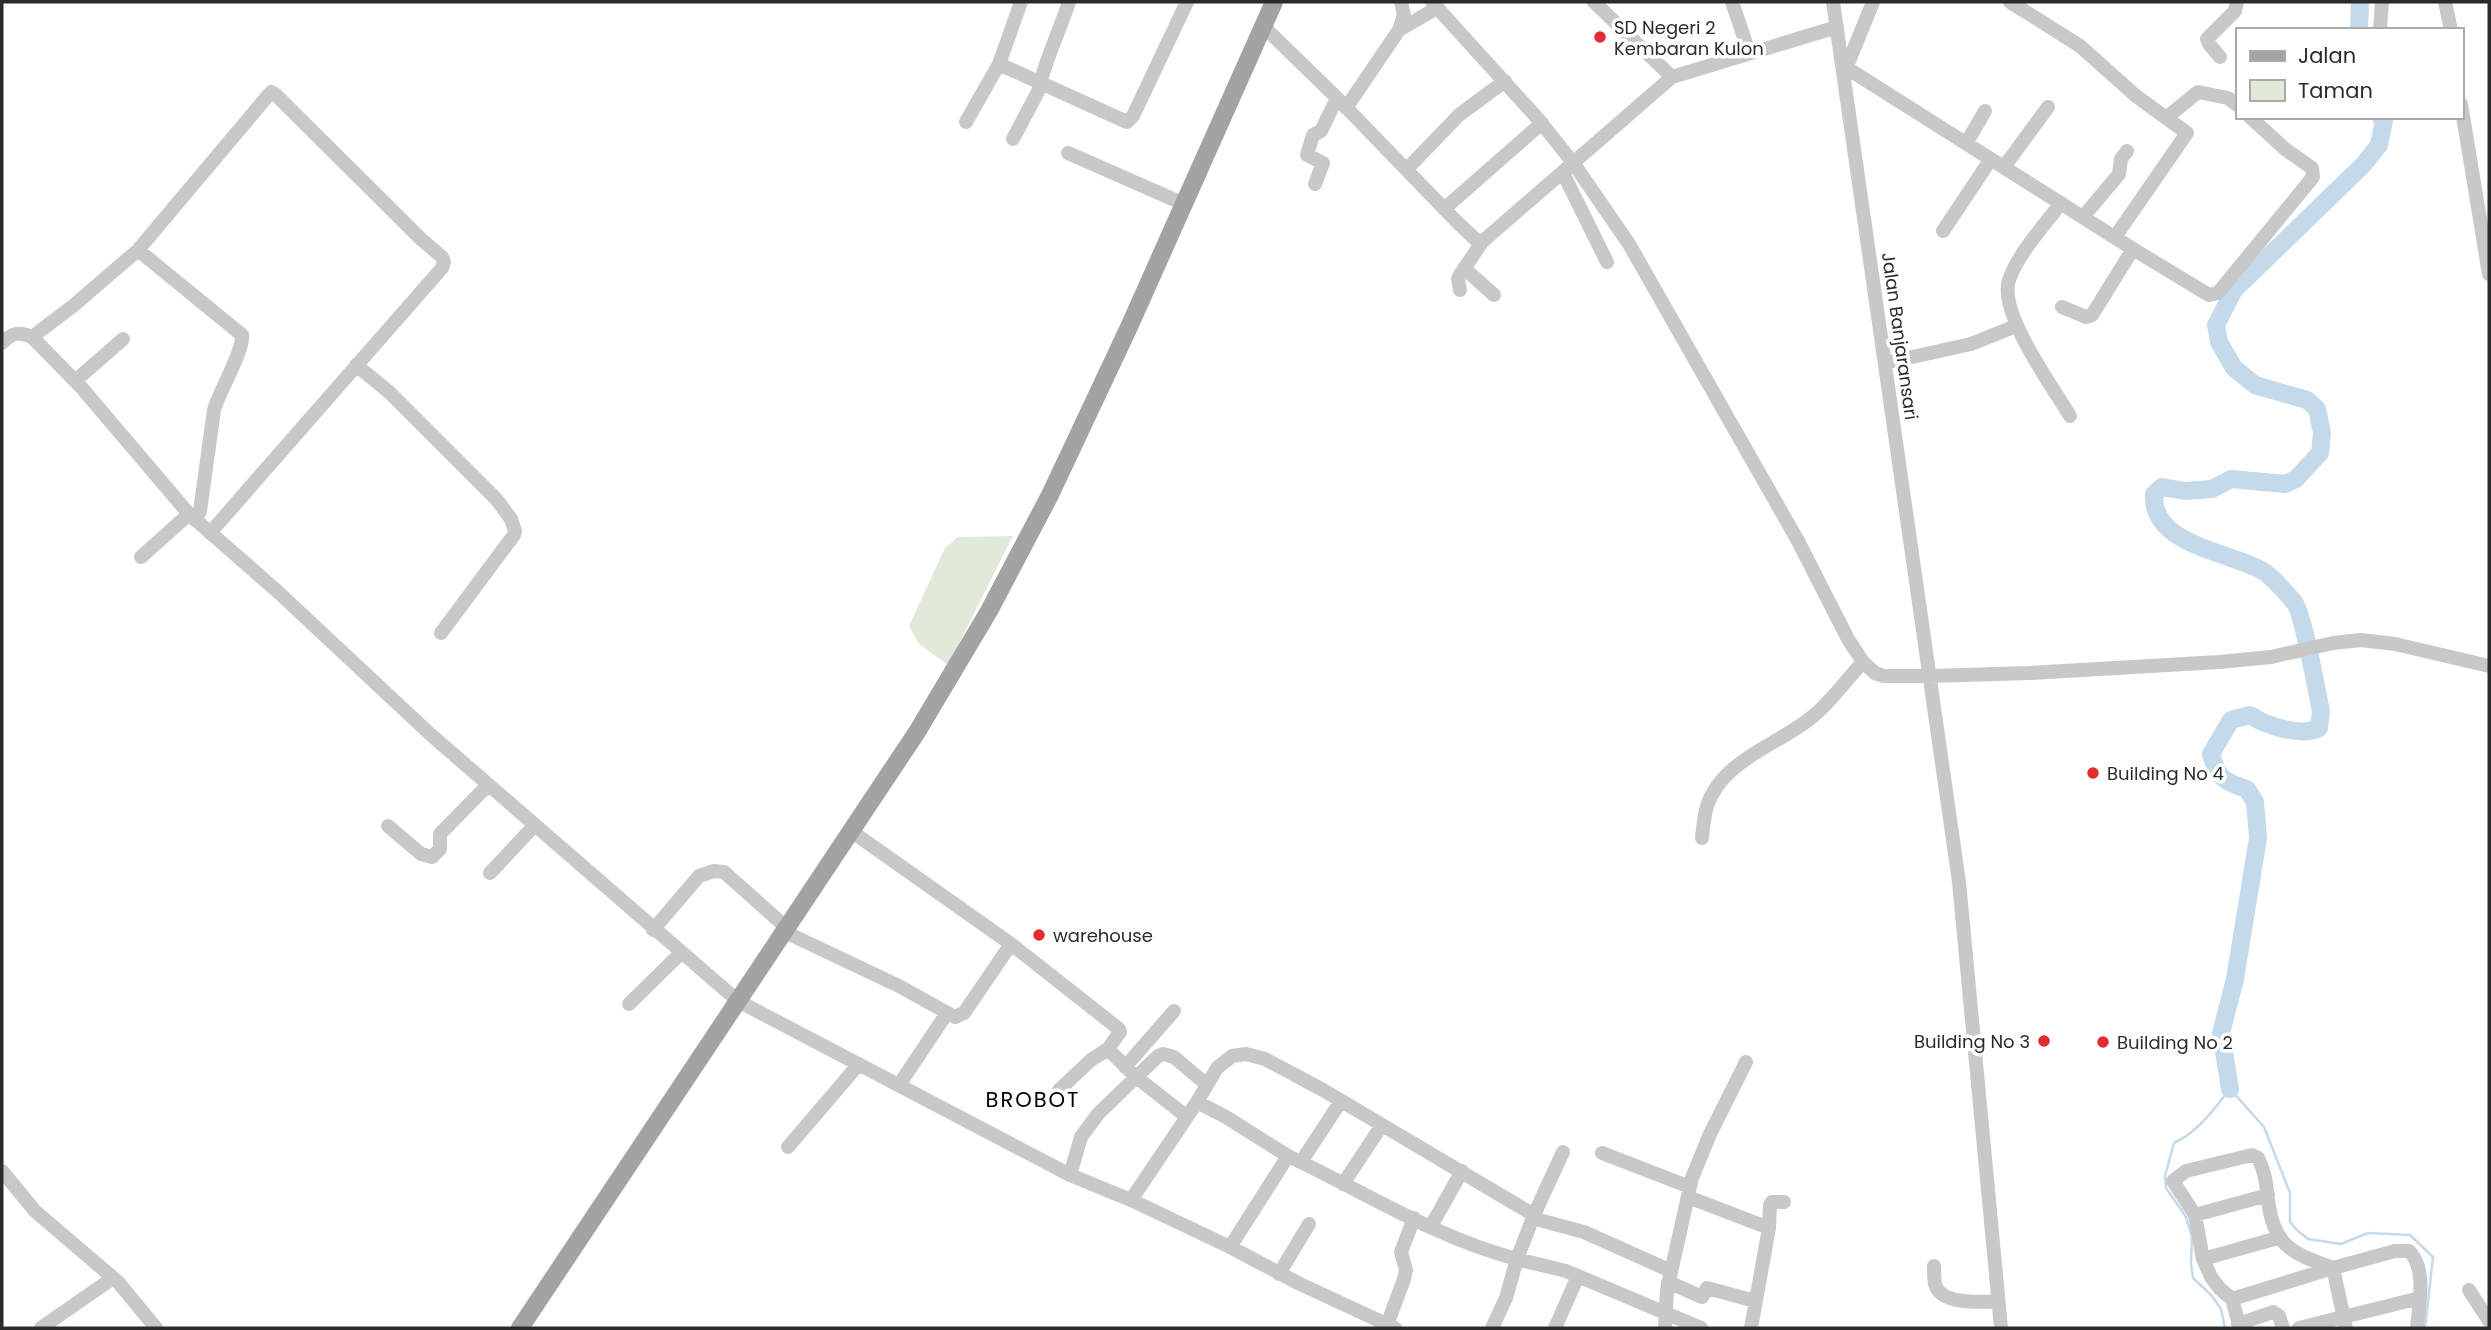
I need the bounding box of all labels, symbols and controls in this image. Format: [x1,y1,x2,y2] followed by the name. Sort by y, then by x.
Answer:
[1614,15,1764,61] place label: SD Negeri 2 Kembaran Kulon
[2236,28,2463,119] legend
[1592,29,1608,45] marker: SD Negeri 2 Kembaran Kulon
[2298,41,2356,70] text: Jalan
[2298,76,2373,105] text: Taman
[1876,251,1924,421] street label: Jalan Banjaransari
[2107,761,2224,786] place label: Building No 4
[2085,765,2101,781] marker: Building No 4
[1053,923,1153,948] place label: warehouse
[1031,927,1047,943] marker: warehouse
[1914,1029,2030,1054] place label: Building No 3
[2117,1030,2233,1055] place label: Building No 2
[2036,1033,2052,1049] marker: Building No 3
[2095,1034,2111,1050] marker: Building No 2
[986,1085,1080,1114] district label: BROBOT

